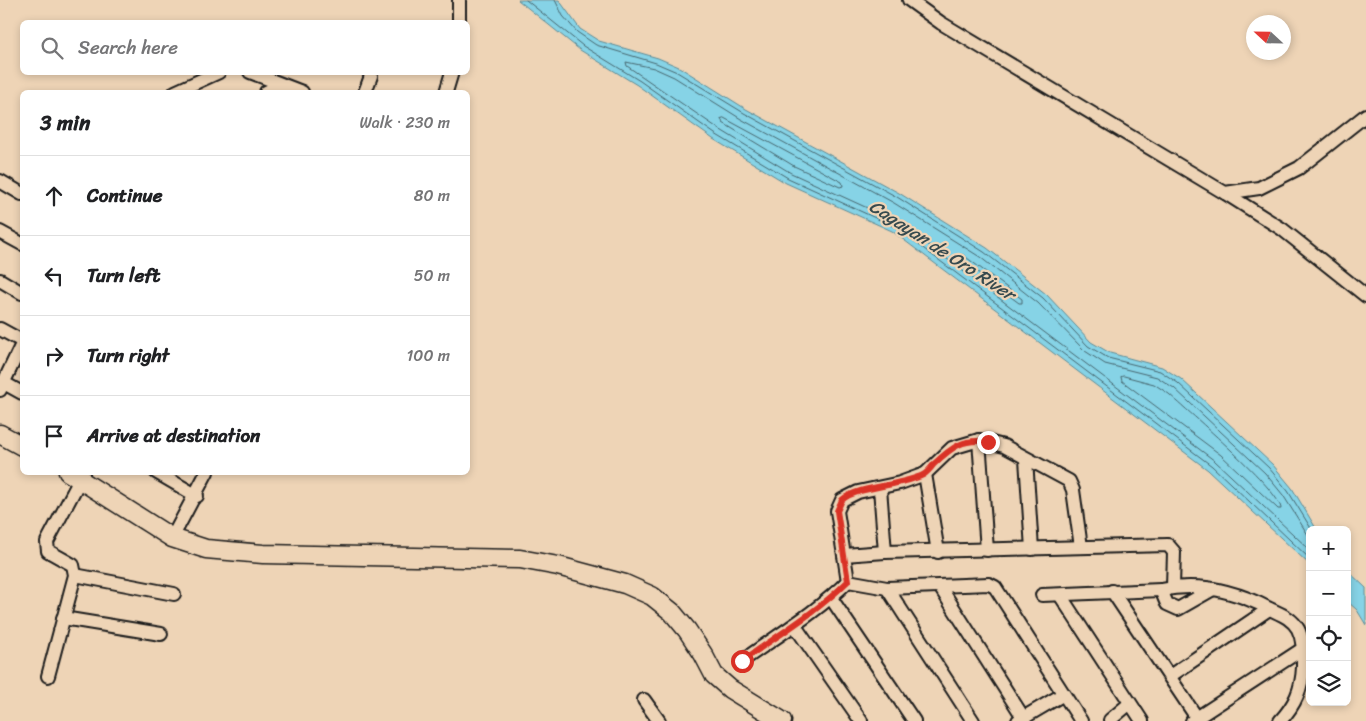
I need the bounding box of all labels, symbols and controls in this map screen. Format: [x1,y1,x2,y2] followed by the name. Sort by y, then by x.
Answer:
[1246,15,1291,60] north arrow
[20,20,470,75] search box
[78,31,178,64] text: Search here
[38,34,66,62] icon: search
[40,104,90,142] text: 3 min
[359,108,450,137] text: Walk · 230 m
[87,179,163,212] text: Continue
[414,181,450,210] text: 80 m
[40,182,68,210] icon: ahead
[863,191,1024,311] water label: Cagayan de Oro River
[87,259,160,292] text: Turn left
[414,261,450,290] text: 50 m
[40,262,68,290] icon: left
[87,339,169,372] text: Turn right
[406,341,450,370] text: 100 m
[40,342,68,370] icon: right
[87,419,260,452] text: Arrive at destination
[40,422,68,450] icon: arrive
[977,431,1000,454] route end
[1306,526,1351,706] map controls
[1306,526,1351,571] button: +
[1306,571,1351,616] button: −
[1306,616,1351,661] button: locate
[731,650,754,673] route start
[1306,661,1351,706] button: layers

